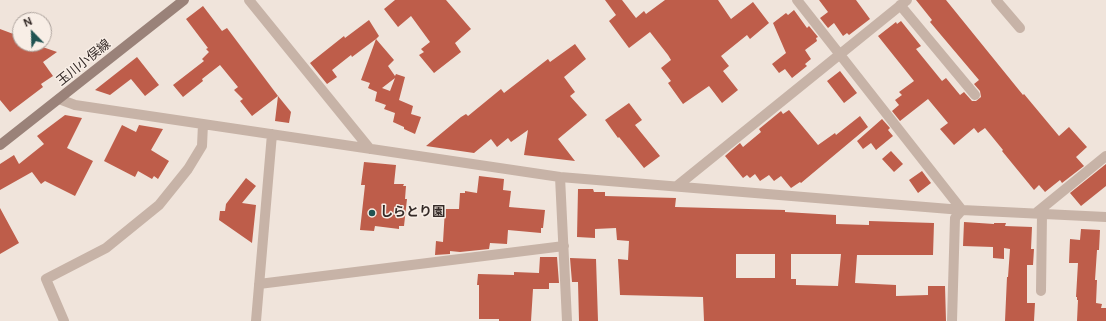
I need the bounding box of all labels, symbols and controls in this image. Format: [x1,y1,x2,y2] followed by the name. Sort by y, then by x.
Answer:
[12,12,52,52] north arrow
[21,14,34,30] text: N
[54,36,114,90] street label: 玉川小俣線
[380,205,445,221] place label: しらとり園
[367,208,377,218] marker: しらとり園

